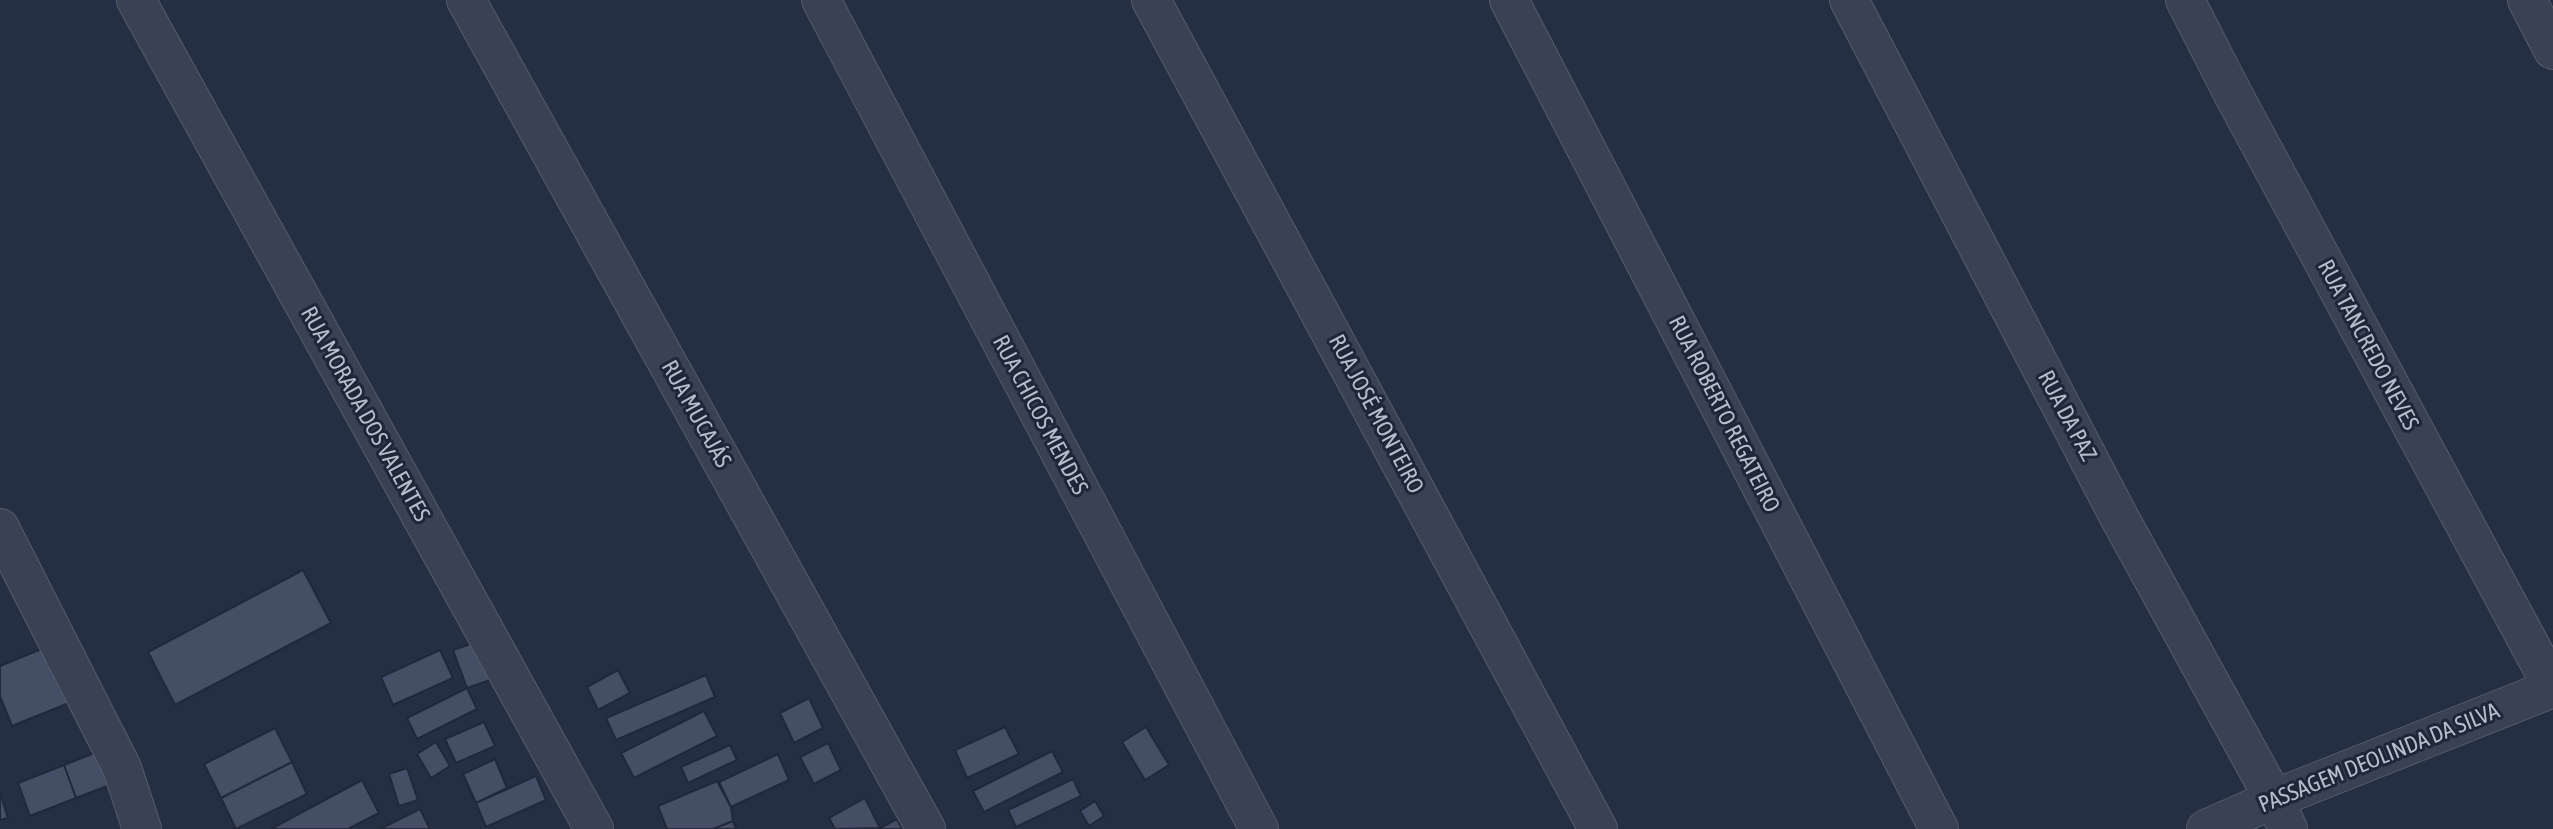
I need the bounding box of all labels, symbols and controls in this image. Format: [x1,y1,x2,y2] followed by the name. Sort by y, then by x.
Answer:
[2312,255,2424,435] street label: RUA TANCREDO NEVES
[294,302,436,526] street label: RUA MORADA DOS VALENTES
[1662,311,1786,517] street label: RUA ROBERTO REGATEIRO
[1323,330,1429,498] street label: RUA JOSÉ MONTEIRO
[986,331,1094,499] street label: RUA CHICOS MENDES
[655,356,737,472] street label: RUA MUCAJÁS
[2032,366,2102,466] street label: RUA DA PAZ
[2255,697,2503,819] street label: PASSAGEM DEOLINDA DA SILVA

